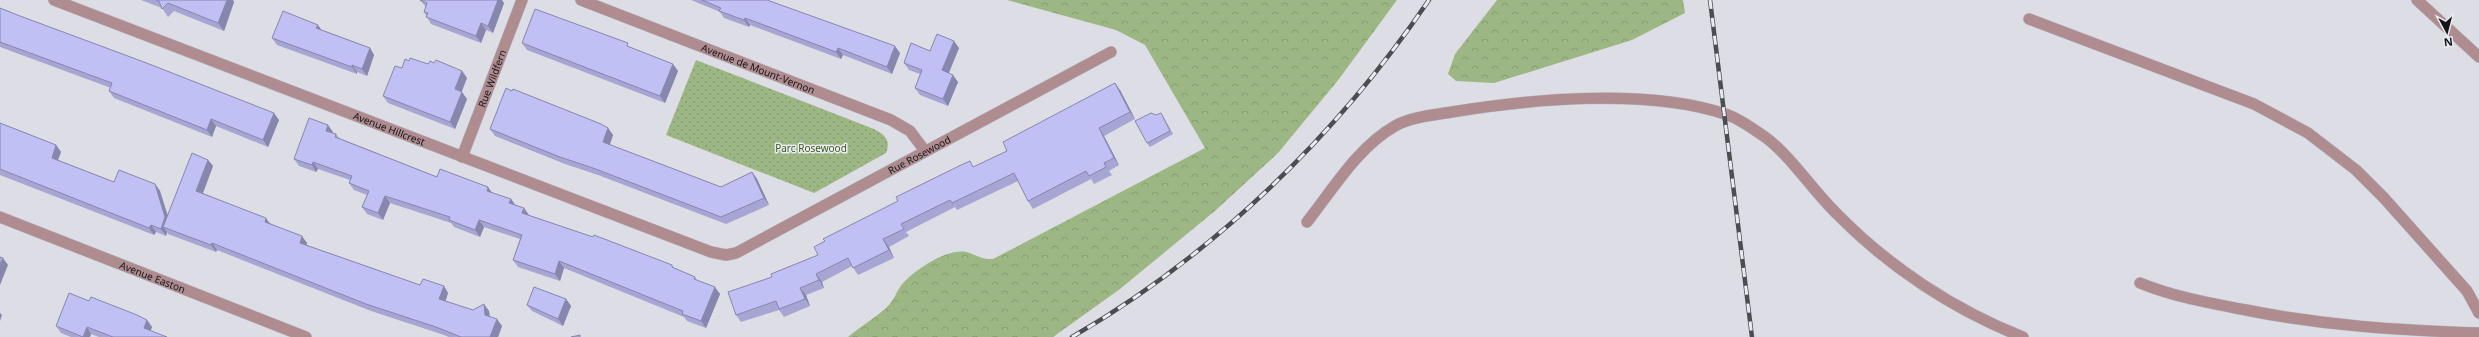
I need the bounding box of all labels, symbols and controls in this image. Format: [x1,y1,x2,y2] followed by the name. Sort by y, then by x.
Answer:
[2427,12,2467,52] north arrow
[2443,34,2454,50] text: N
[699,40,817,97] street label: Avenue de Mount-Vernon
[475,48,509,109] street label: Rue Wildfern
[351,108,427,149] street label: Avenue Hillcrest
[885,132,953,177] street label: Rue Rosewood
[775,141,847,155] park label: Parc Rosewood
[118,258,188,296] street label: Avenue Easton

